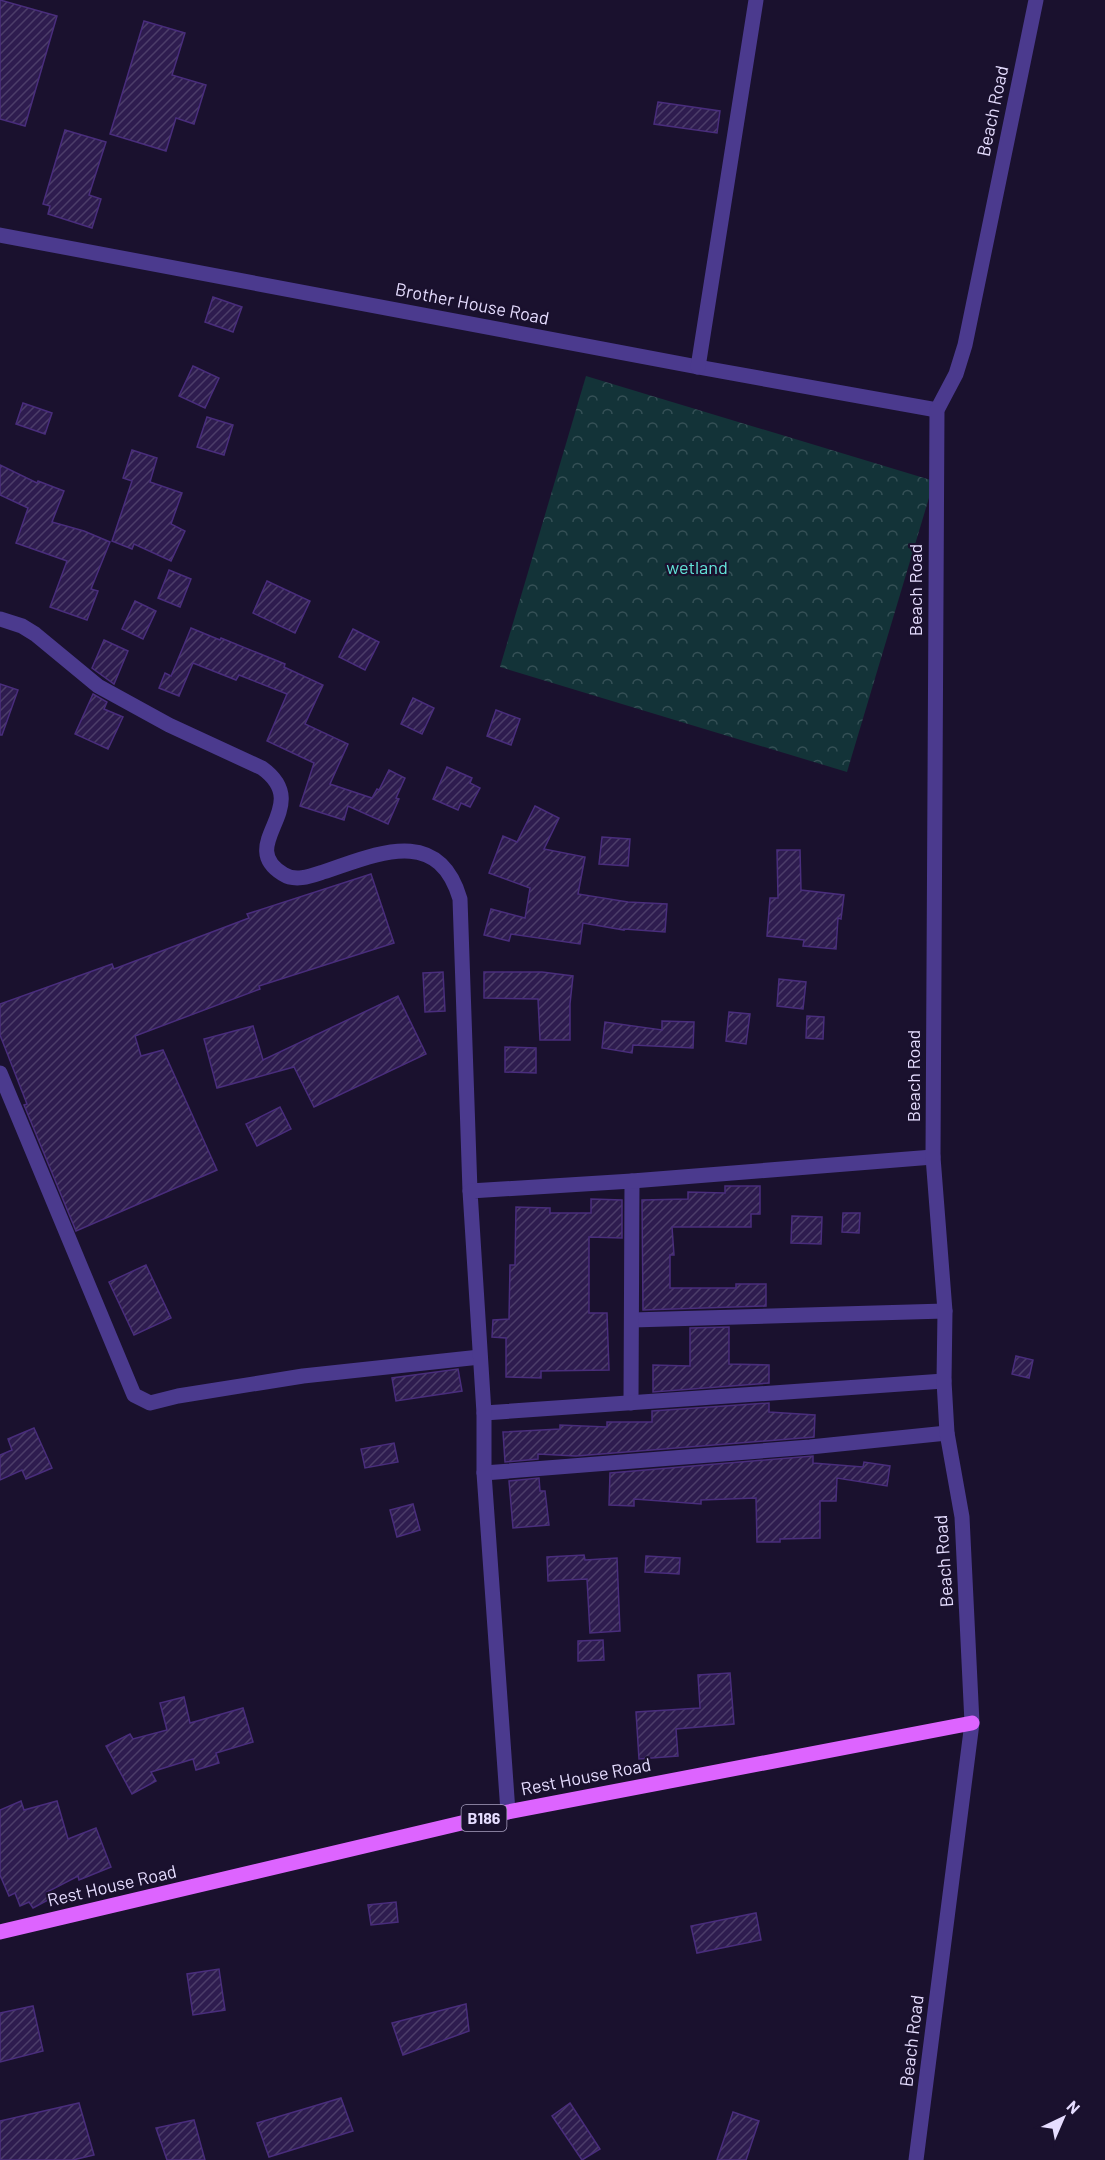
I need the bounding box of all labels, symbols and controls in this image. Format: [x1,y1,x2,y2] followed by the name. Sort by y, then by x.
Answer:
[972,63,1012,158] street label: Beach Road
[393,277,551,329] street label: Brother House Road
[904,544,926,636] street label: Beach Road
[666,556,728,578] park label: wetland
[902,1030,924,1122] street label: Beach Road
[929,1514,957,1608] street label: Beach Road
[519,1753,653,1799] street label: Rest House Road
[462,1805,506,1831] road number: B186
[45,1859,179,1911] street label: Rest House Road
[894,1994,928,2088] street label: Beach Road
[1033,2088,1093,2148] north arrow
[1063,2096,1084,2117] text: N

